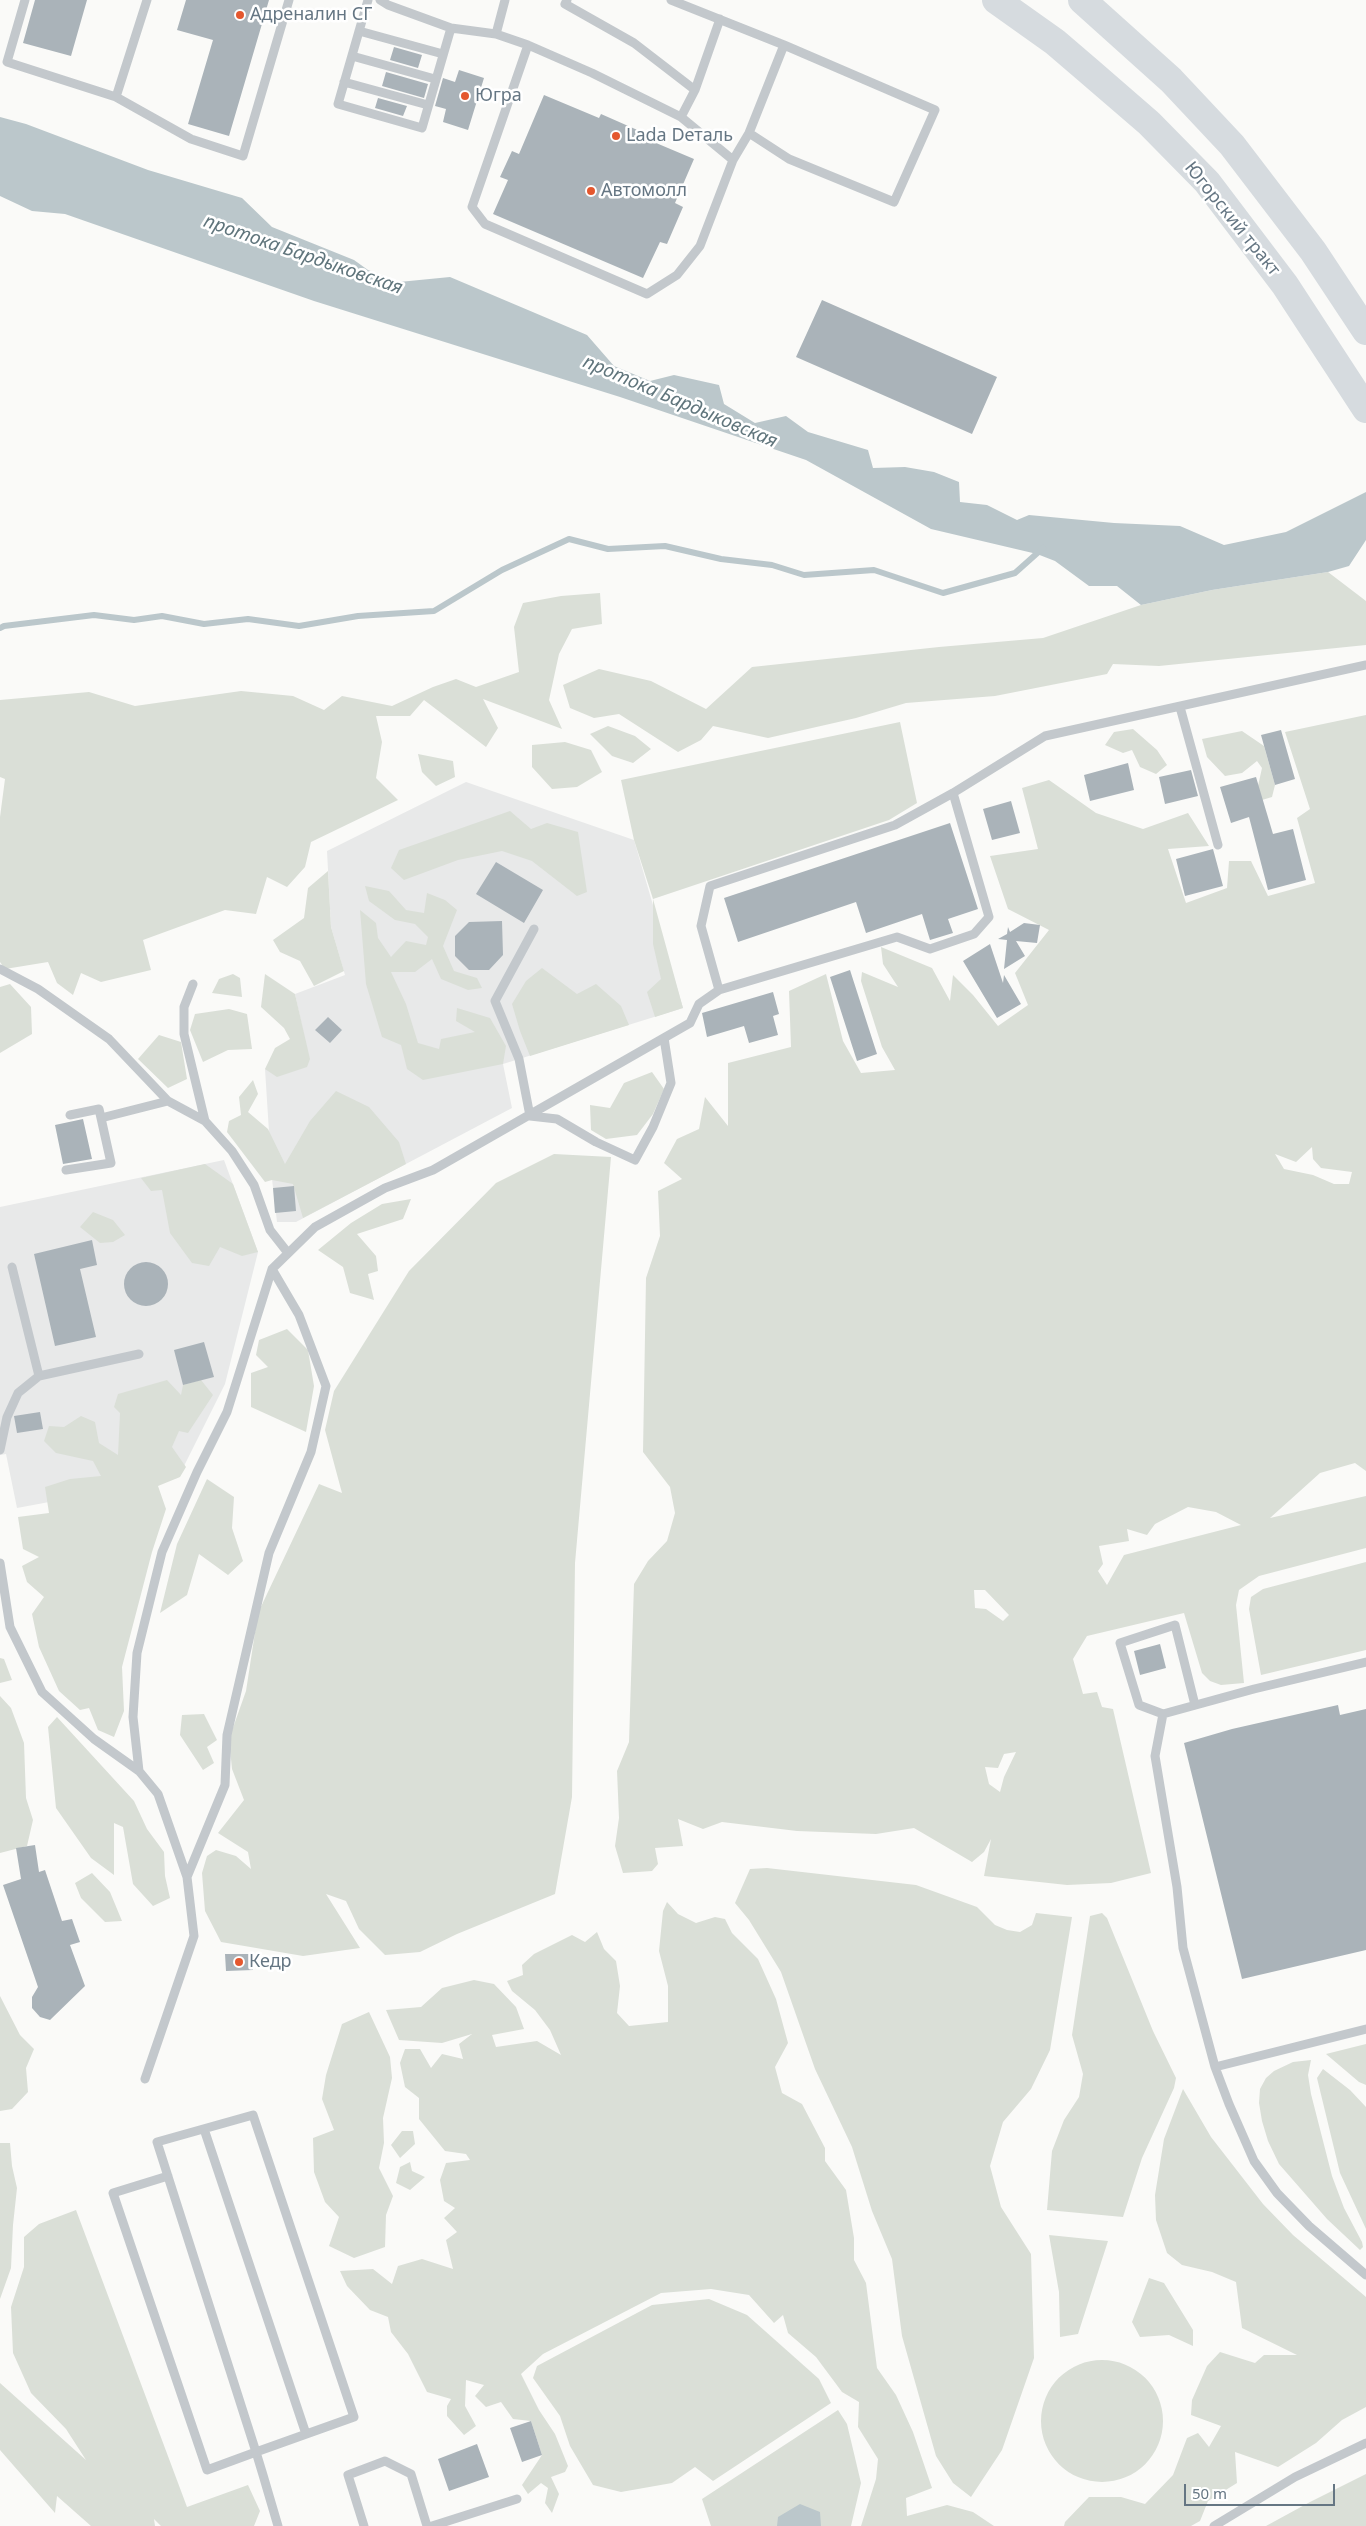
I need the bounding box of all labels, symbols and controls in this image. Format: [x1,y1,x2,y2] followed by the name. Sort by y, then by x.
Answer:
[250,4,372,26] place label: Адреналин СГ
[234,9,246,21] marker: Адреналин СГ
[475,85,522,107] place label: Югра
[459,90,471,102] marker: Югра
[626,125,733,147] place label: Lada Dеталь
[610,130,622,142] marker: Lada Dеталь
[1180,158,1284,280] street label: Югорский тракт
[601,180,687,202] place label: Автомолл
[585,185,597,197] marker: Автомолл
[201,210,405,300] water label: протока Бардыковская
[579,351,781,453] water label: протока Бардыковская
[249,1951,291,1973] place label: Кедр
[233,1956,245,1968] marker: Кедр
[1186,2474,1337,2506] scale bar
[1192,2483,1227,2503] text: 50 m

